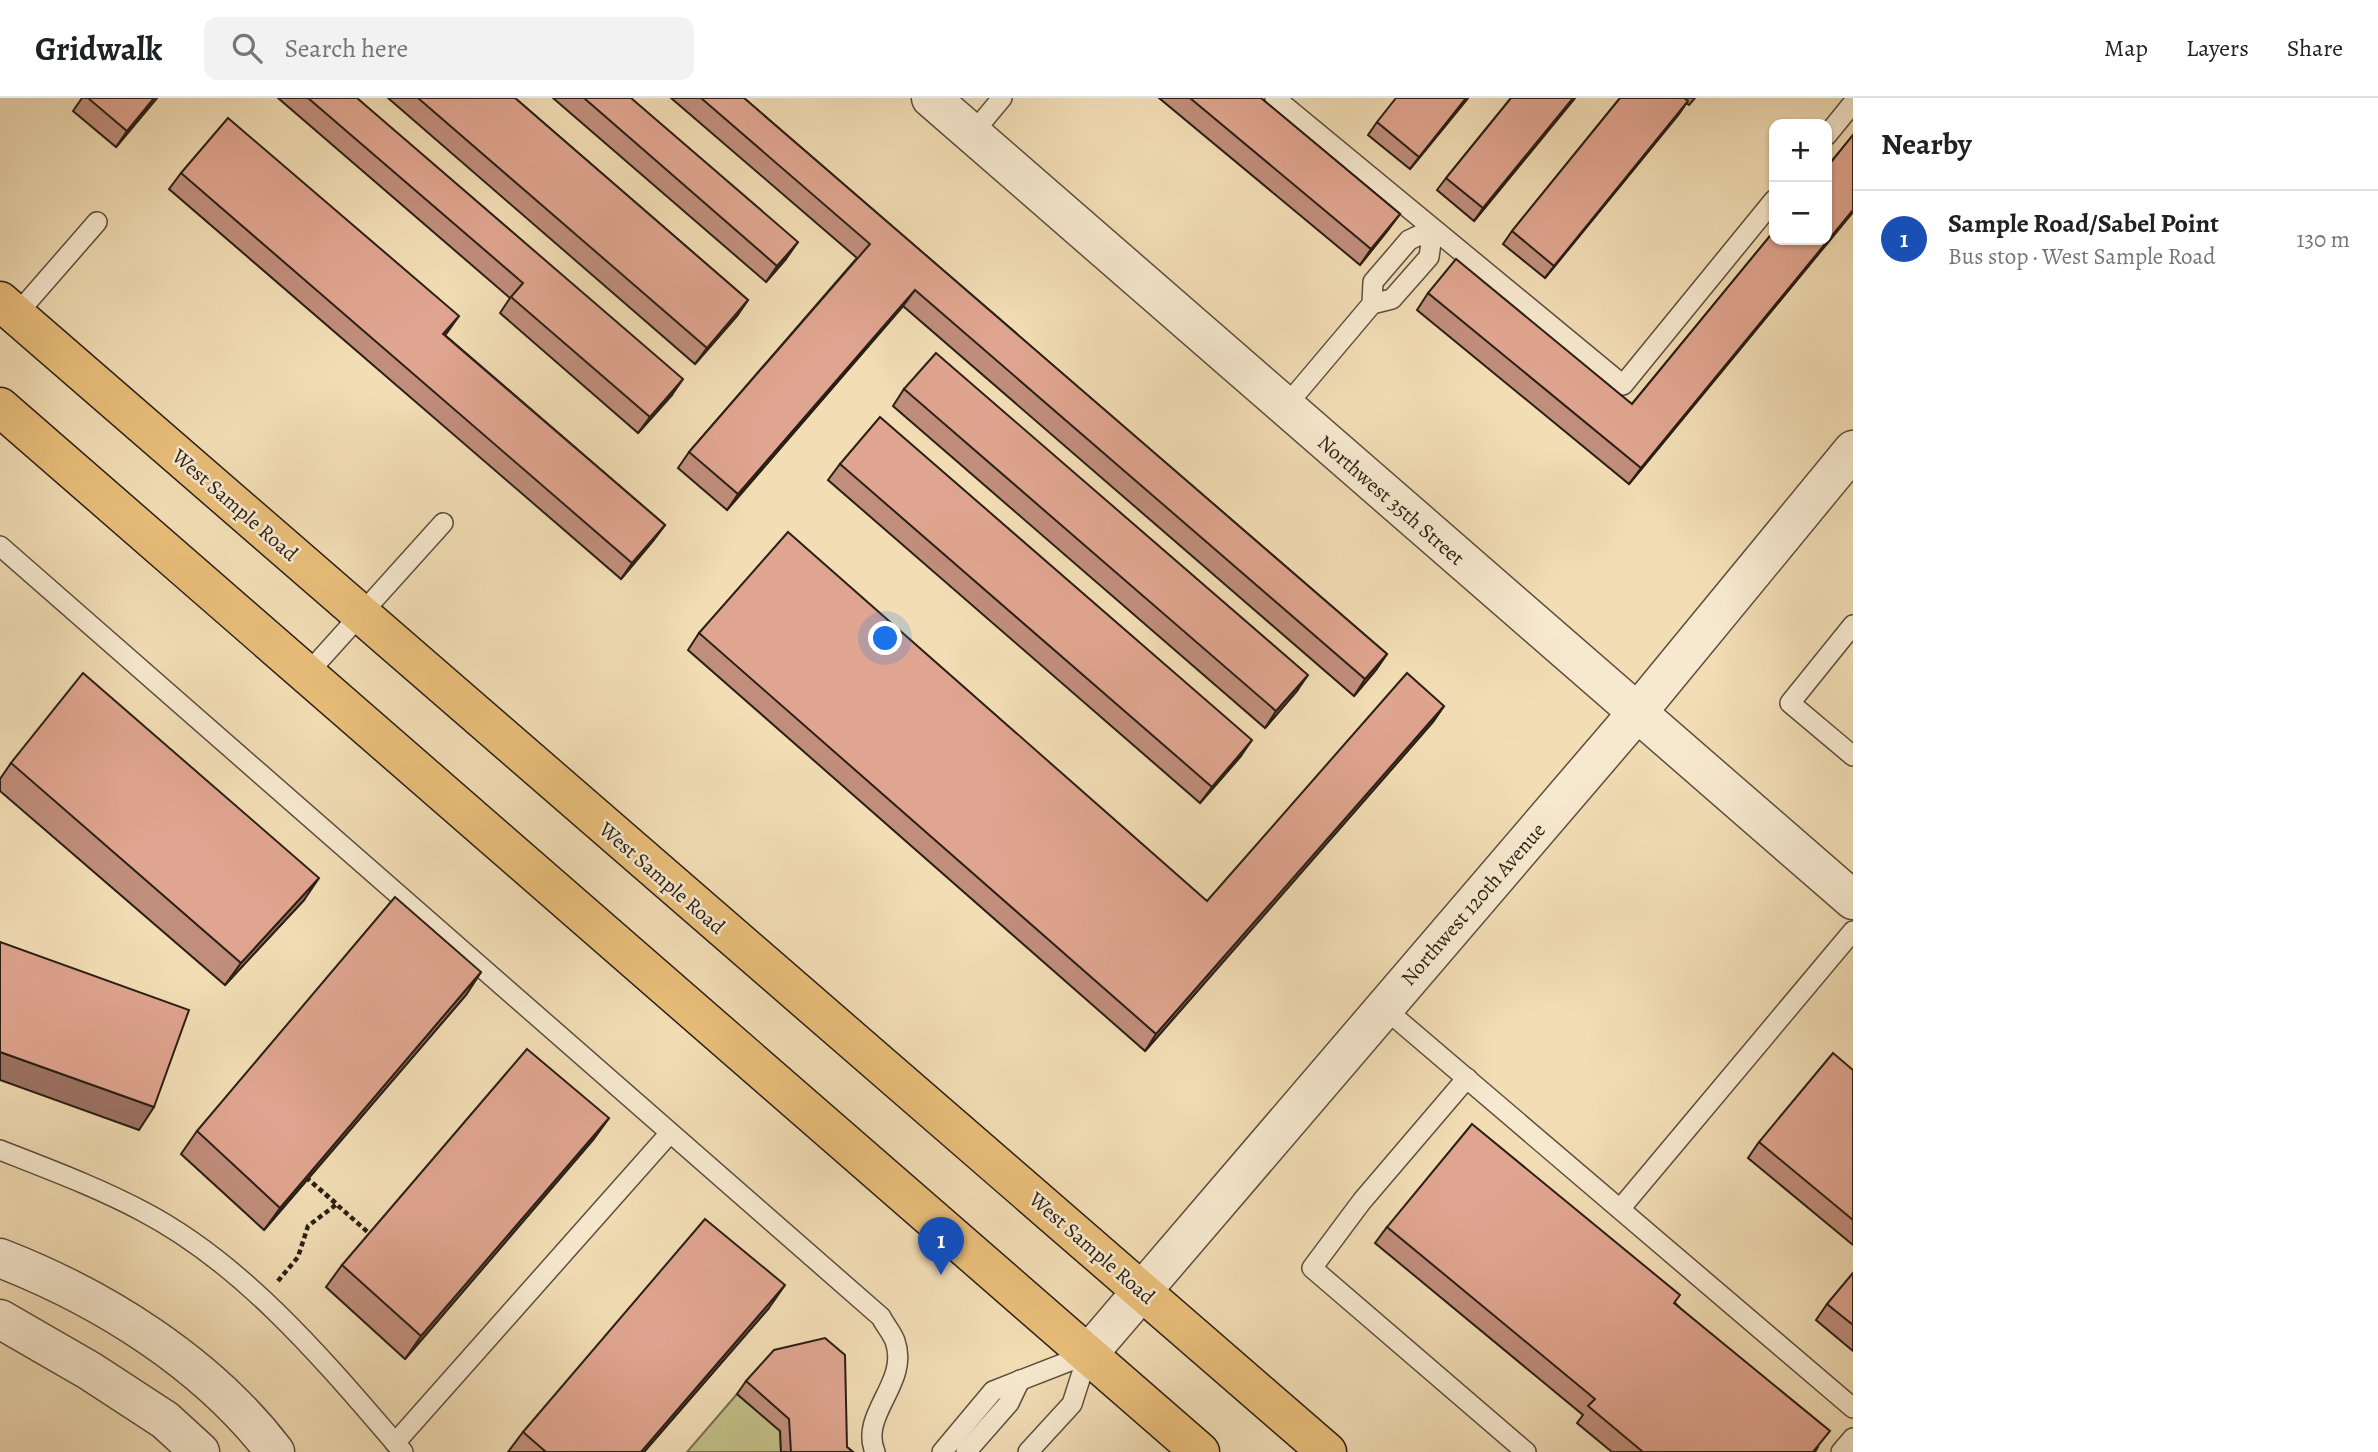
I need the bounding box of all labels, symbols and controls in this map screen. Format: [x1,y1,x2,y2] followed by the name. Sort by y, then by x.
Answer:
[204,17,694,80] search box
[35,26,162,71] text: Gridwalk
[228,29,266,67] icon: search
[284,31,408,66] text: Search here
[2104,32,2148,64] text: Map
[2186,32,2249,64] text: Layers
[2287,32,2343,64] text: Share
[1769,119,1832,245] map controls
[1769,119,1832,182] button: +
[1881,124,1972,164] text: Nearby
[1769,182,1832,245] button: −
[1948,206,2219,241] text: Sample Road/Sabel Point
[1900,224,1908,255] text: 1
[2297,224,2350,255] text: 130 m
[1948,241,2216,272] text: Bus stop · West Sample Road
[1312,428,1470,572] street label: Northwest 35th Street
[165,442,305,568] street label: West Sample Road
[868,621,902,655] your location
[592,815,732,941] street label: West Sample Road
[1394,817,1552,991] street label: Northwest 120th Avenue
[1022,1185,1162,1311] street label: West Sample Road
[918,1217,964,1275] pin: 1

